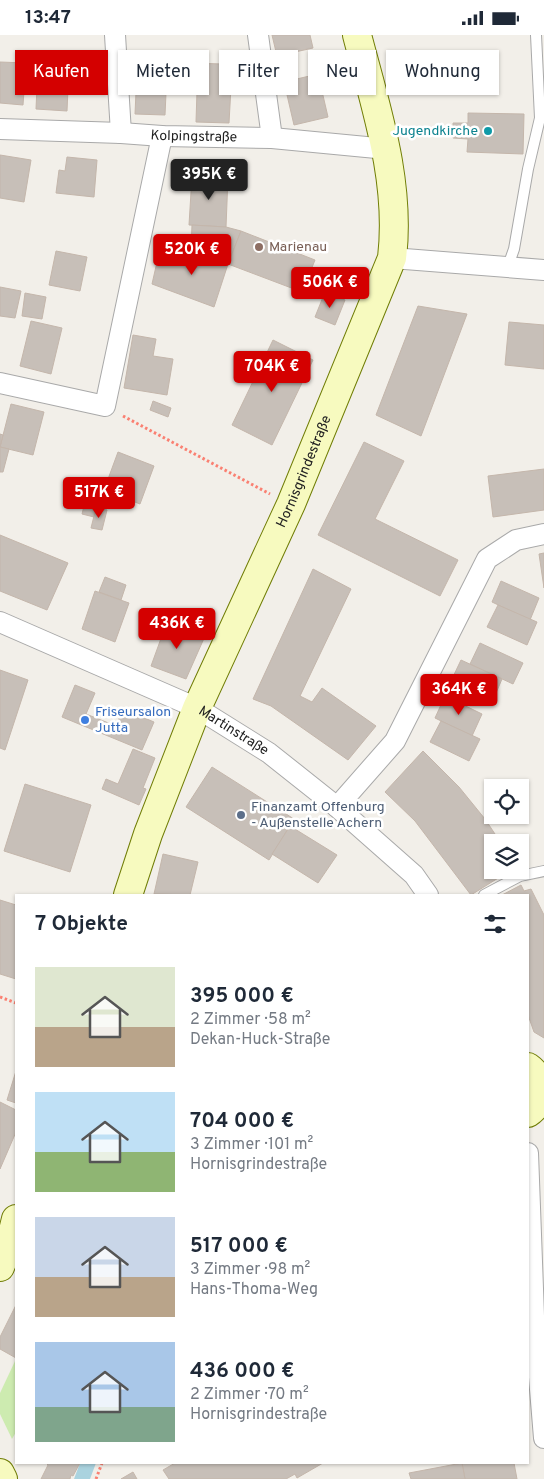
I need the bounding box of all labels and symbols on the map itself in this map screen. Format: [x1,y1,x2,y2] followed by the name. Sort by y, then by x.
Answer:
[392,123,478,140] place label: Jugendkirche
[482,125,494,137] marker: Jugendkirche
[150,127,237,146] street label: Kolpingstraße
[168,159,250,201] pin: 395K €
[151,233,233,276] pin: 520K €
[269,239,327,256] place label: Marienau
[253,241,265,253] marker: Marienau
[289,267,371,309] pin: 506K €
[231,351,313,393] pin: 704K €
[273,413,335,530] street label: Hornisgrindestraße
[58,477,140,519] pin: 517K €
[136,607,218,650] pin: 436K €
[418,673,500,716] pin: 364K €
[195,703,272,759] street label: Martinstraße
[95,704,171,737] place label: Friseursalon Jutta
[79,714,91,726] marker: Friseursalon Jutta
[251,799,385,832] place label: Finanzamt Offenburg - Außenstelle Achern
[235,809,247,821] marker: Finanzamt Offenburg - Außenstelle Achern

